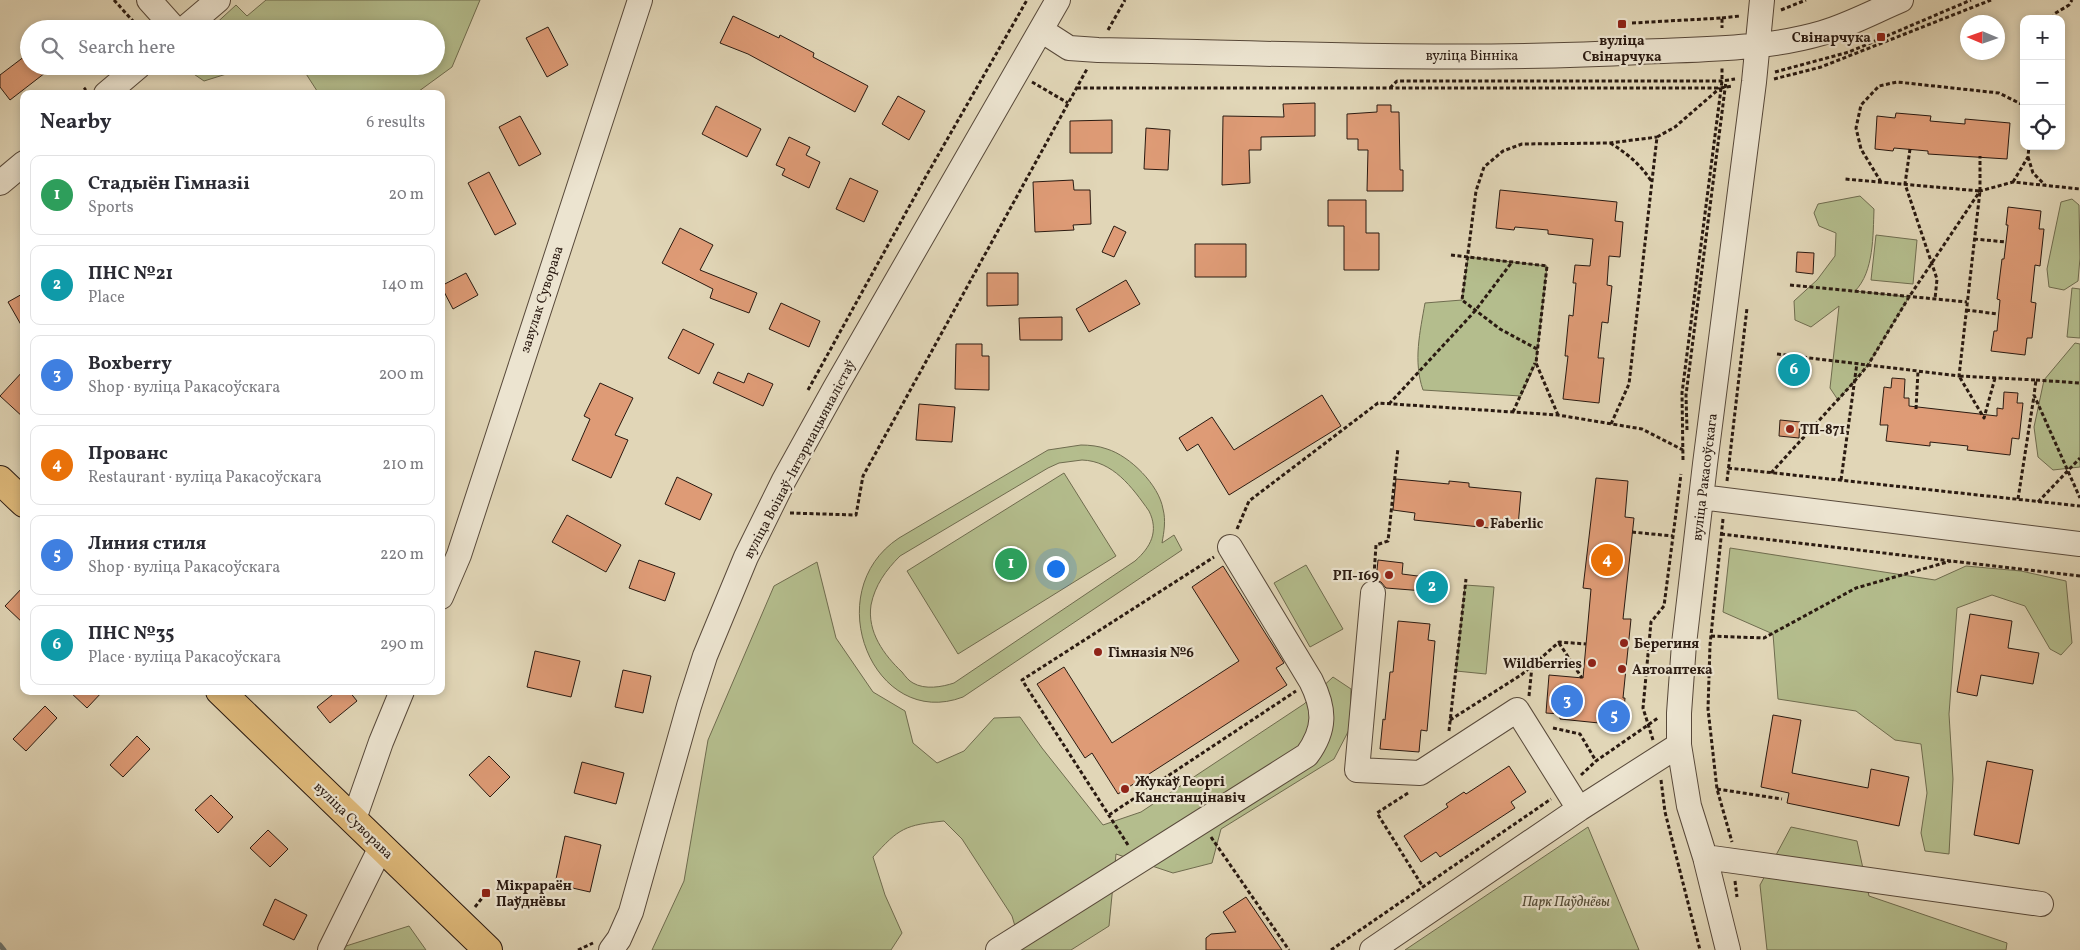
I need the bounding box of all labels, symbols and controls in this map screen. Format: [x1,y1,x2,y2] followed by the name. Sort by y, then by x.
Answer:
[1960,15,2005,60] north arrow
[2020,15,2065,150] map controls
[2020,15,2065,60] button: +
[1616,18,1628,30] marker: вуліца Свінарчука
[20,20,445,75] search box
[1792,29,1871,48] place label: Свінарчука
[1875,31,1887,43] marker: Свінарчука
[1582,32,1662,67] place label: вуліца Свінарчука
[38,34,66,62] icon: search
[78,35,175,61] text: Search here
[1426,47,1518,66] street label: вуліца Вінніка
[2020,60,2065,105] button: −
[2020,105,2065,150] button: locate
[40,108,111,137] text: Nearby
[366,112,425,134] text: 6 results
[88,171,250,197] text: Стадыён Гімназіі
[54,184,60,206] text: 1
[389,184,424,206] text: 20 m
[88,197,134,219] text: Sports
[516,244,569,355] street label: завулак Суворава
[88,261,173,287] text: ПНС №21
[53,274,61,296] text: 2
[382,274,424,296] text: 140 m
[88,287,125,309] text: Place
[88,351,172,377] text: Boxberry
[1778,351,1810,389] pin: 6
[740,357,861,562] street label: вуліца Воінаў-Інтэрнацыяналістаў
[53,364,61,386] text: 3
[379,364,424,386] text: 200 m
[88,377,280,399] text: Shop · вуліца Ракасоўскага
[1688,412,1723,542] street label: вуліца Ракасоўскага
[1800,421,1845,440] place label: ТП-871
[1784,423,1796,435] marker: ТП-871
[88,441,168,467] text: Прованс
[52,454,62,476] text: 4
[382,454,424,476] text: 210 m
[88,467,322,489] text: Restaurant · вуліца Ракасоўскага
[1490,515,1544,534] place label: Faberlic
[1474,517,1486,529] marker: Faberlic
[88,531,206,557] text: Линия стиля
[1591,541,1623,579] pin: 4
[53,544,61,566] text: 5
[380,544,424,566] text: 220 m
[995,545,1027,583] pin: 1
[1043,556,1069,582] your location
[88,557,280,579] text: Shop · вуліца Ракасоўскага
[1333,567,1379,586] place label: РП-169
[1416,568,1448,606] pin: 2
[1383,569,1395,581] marker: РП-169
[88,621,175,647] text: ПНС №35
[53,634,61,656] text: 6
[380,634,424,656] text: 290 m
[1634,635,1699,654] place label: Берегиня
[1618,637,1630,649] marker: Берегиня
[1108,644,1194,663] place label: Гімназія №6
[1092,646,1104,658] marker: Гімназія №6
[88,647,281,669] text: Place · вуліца Ракасоўскага
[1503,655,1582,674] place label: Wildberries
[1586,657,1598,669] marker: Wildberries
[1632,661,1713,680] place label: Автоаптека
[1616,663,1628,675] marker: Автоаптека
[1551,682,1583,720] pin: 3
[1598,697,1630,735] pin: 5
[1135,773,1245,808] place label: Жукаў Георгі Канстанцінавіч
[309,778,397,864] street label: вуліца Суворава
[1119,783,1131,795] marker: Жукаў Георгі Канстанцінавіч
[496,877,572,912] place label: Мікрараён Паўднёвы
[480,887,492,899] marker: Мікрараён Паўднёвы
[1522,893,1610,912] park label: Парк Паўднёвы

